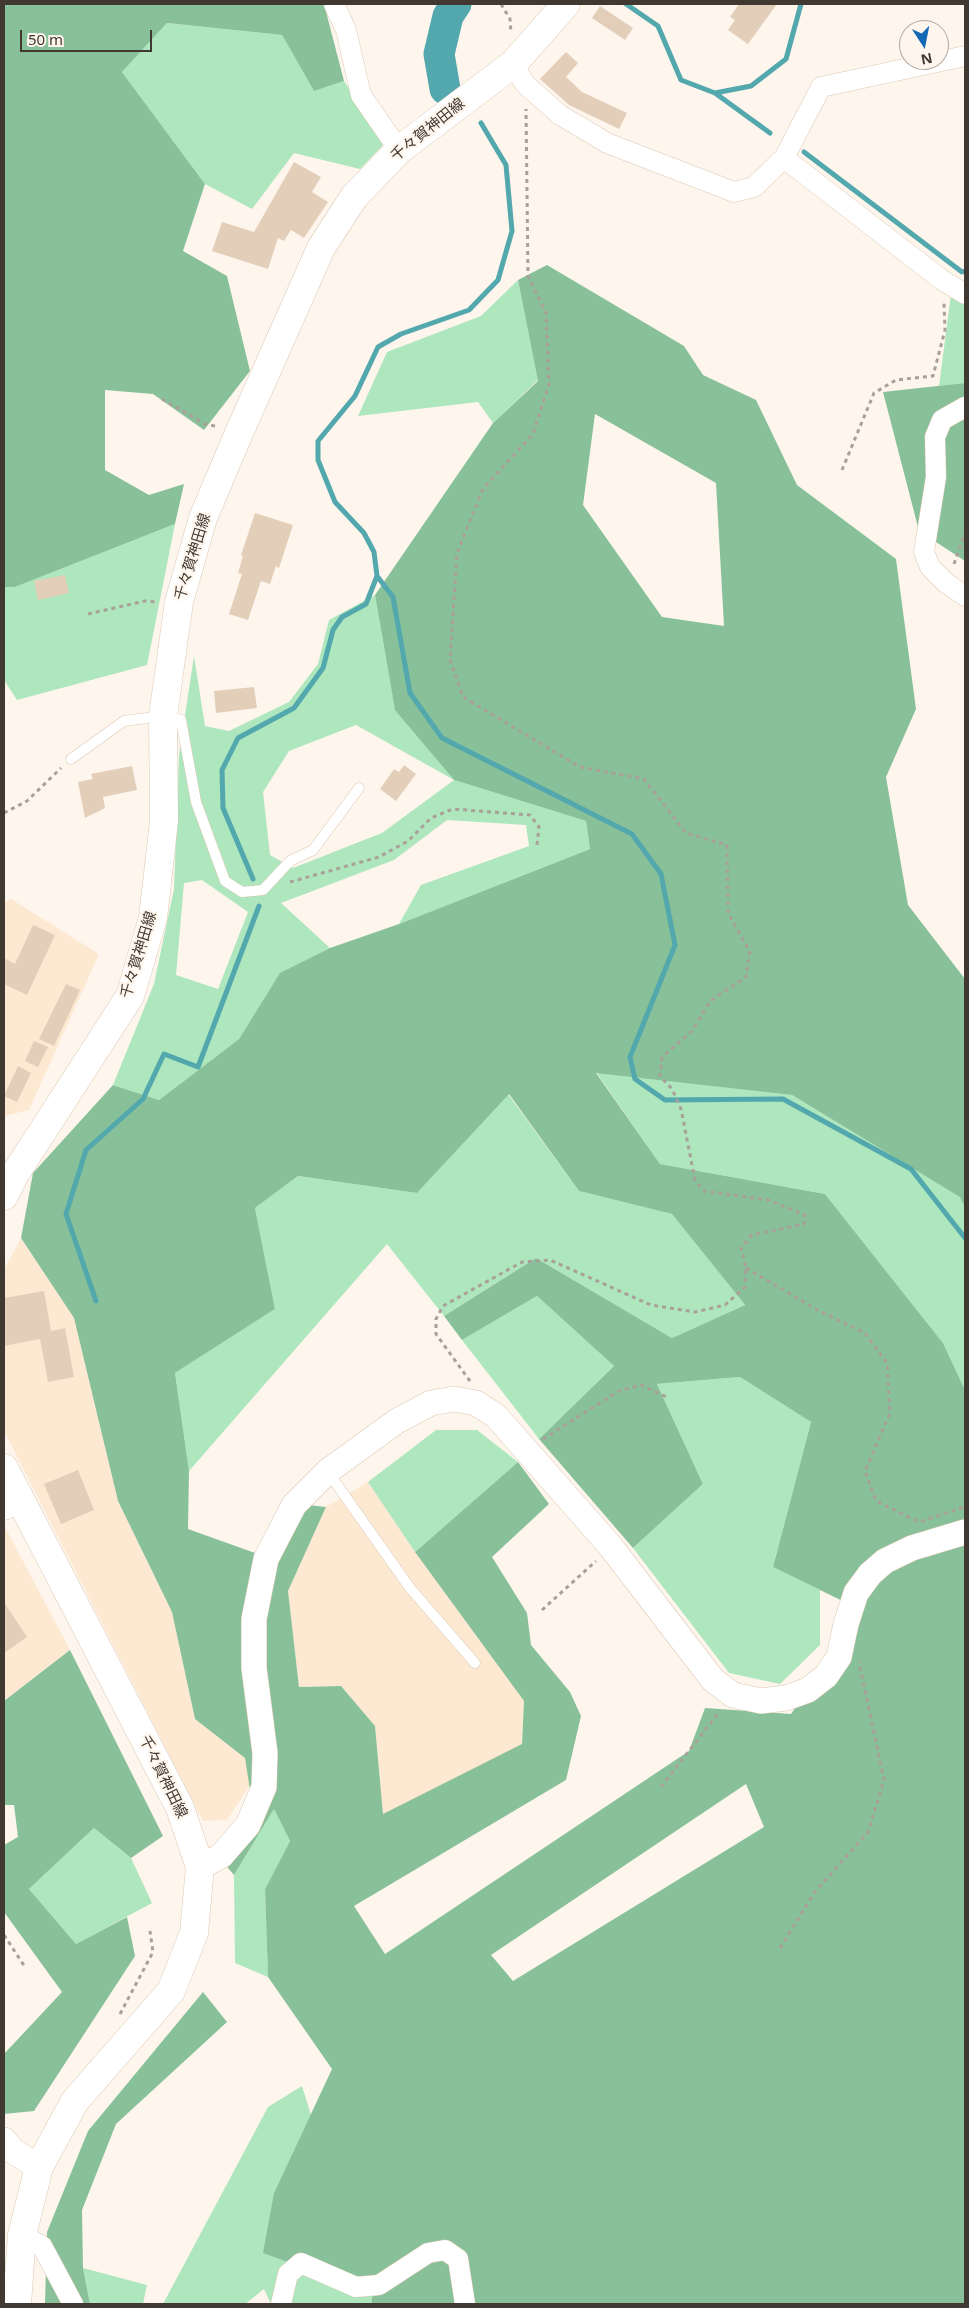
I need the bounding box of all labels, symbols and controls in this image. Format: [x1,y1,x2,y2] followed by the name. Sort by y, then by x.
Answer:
[22,20,155,52] scale bar
[899,20,949,70] north arrow
[28,29,63,49] text: 50 m
[919,49,934,70] text: N
[387,95,469,165] street label: 千々賀神田線
[171,511,215,603] street label: 千々賀神田線
[117,909,161,1001] street label: 千々賀神田線
[135,1733,191,1821] street label: 千々賀神田線

